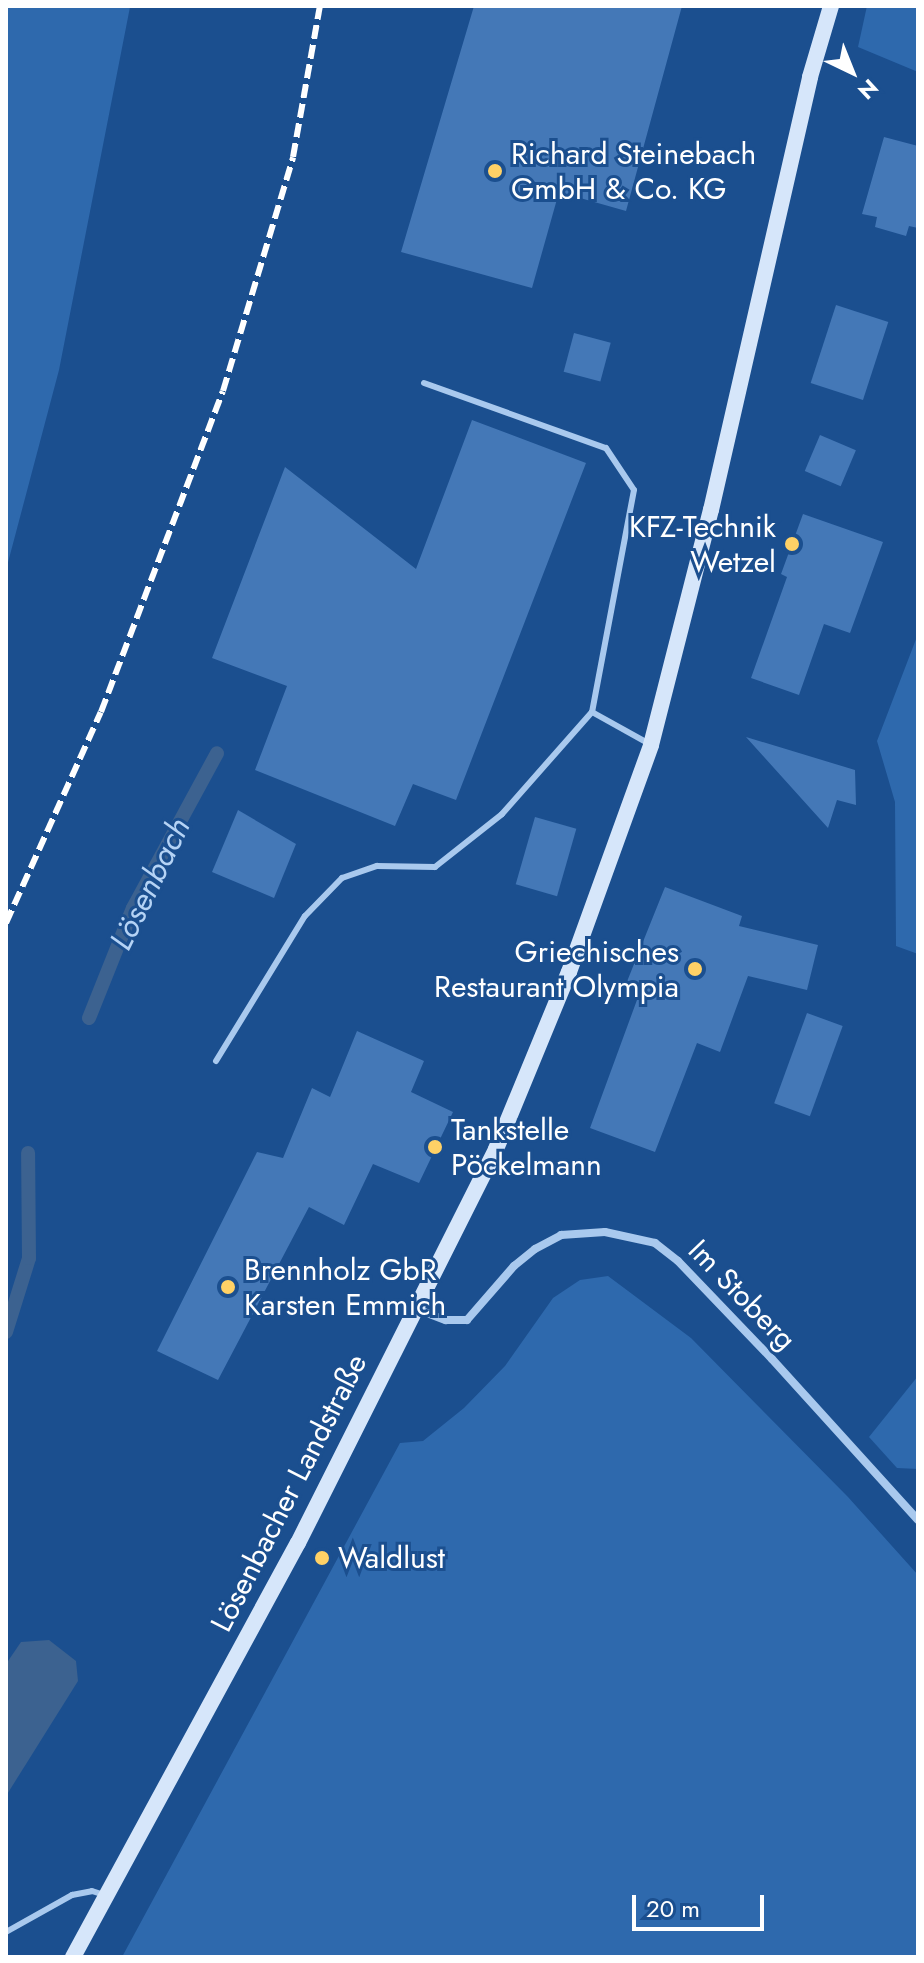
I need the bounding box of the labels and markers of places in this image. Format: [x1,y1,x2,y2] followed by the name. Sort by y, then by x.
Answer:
[511,136,756,206] place label: Richard Steinebach GmbH & Co. KG
[486,162,504,180] marker: Richard Steinebach GmbH & Co. KG
[629,509,776,580] place label: KFZ-Technik Wetzel
[783,535,801,553] marker: KFZ-Technik Wetzel
[434,934,679,1004] place label: Griechisches Restaurant Olympia
[686,960,704,978] marker: Griechisches Restaurant Olympia
[451,1112,602,1182] place label: Tankstelle Pöckelmann
[426,1138,444,1156] marker: Tankstelle Pöckelmann
[244,1252,446,1322] place label: Brennholz GbR Karsten Emmich
[219,1278,237,1296] marker: Brennholz GbR Karsten Emmich
[338,1540,445,1576] place label: Waldlust
[313,1549,331,1567] marker: Waldlust

